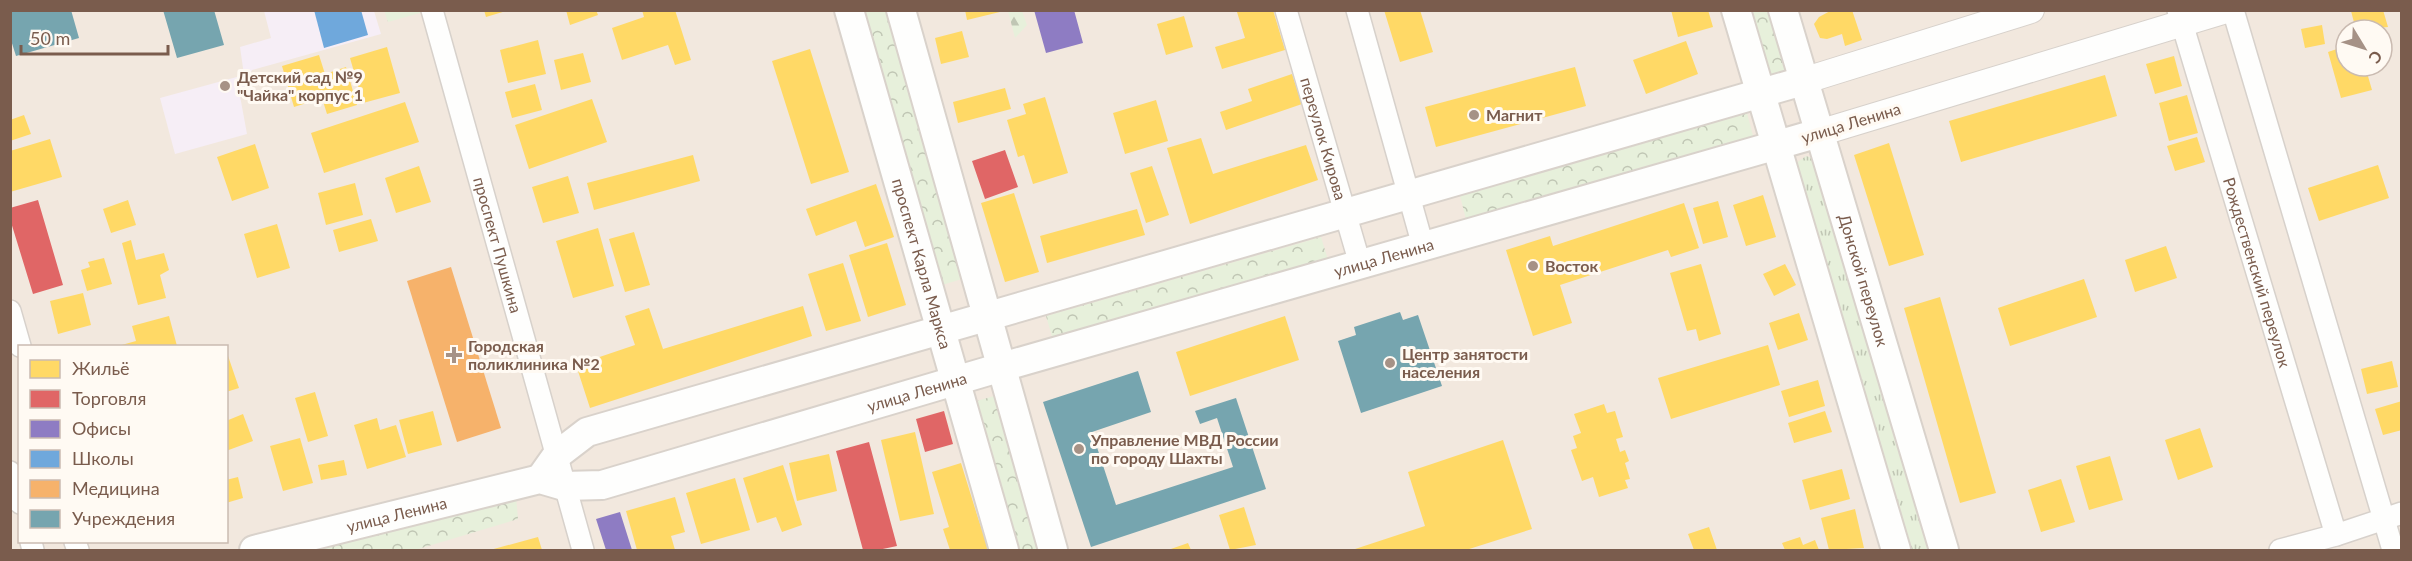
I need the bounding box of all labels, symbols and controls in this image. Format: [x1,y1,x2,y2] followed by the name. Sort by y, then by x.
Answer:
[21,18,168,56] scale bar
[2334,18,2394,78] north arrow
[30,27,70,49] text: 50 m
[2365,48,2387,68] text: С
[237,67,363,104] place label: Детский сад №9 "Чайка" корпус 1
[1297,75,1351,202] street label: переулок Кирова
[218,79,232,93] marker: Детский сад №9 "Чайка" корпус 1
[1799,98,1903,147] street label: улица Ленина
[1486,105,1543,124] place label: Магнит
[1467,108,1481,122] marker: Магнит
[470,175,526,315] street label: проспект Пушкина
[2220,175,2295,370] street label: Рождественский переулок
[889,176,956,351] street label: проспект Карла Маркса
[1835,212,1893,349] street label: Донской переулок
[1332,234,1436,280] street label: улица Ленина
[1545,256,1598,275] place label: Восток
[1526,259,1540,273] marker: Восток
[468,336,600,373] place label: Городская поликлиника №2
[1402,344,1528,381] place label: Центр занятости населения
[18,345,228,543] legend
[445,346,463,364] marker: Городская поликлиника №2
[1383,356,1397,370] marker: Центр занятости населения
[72,357,130,379] text: Жильё
[865,368,969,415] street label: улица Ленина
[72,387,146,409] text: Торговля
[72,417,131,439] text: Офисы
[1090,430,1279,467] place label: Управление МВД России по городу Шахты
[1072,442,1086,456] marker: Управление МВД России по городу Шахты
[72,447,134,469] text: Школы
[72,477,160,499] text: Медицина
[344,492,449,536] street label: улица Ленина
[72,507,175,529] text: Учреждения

